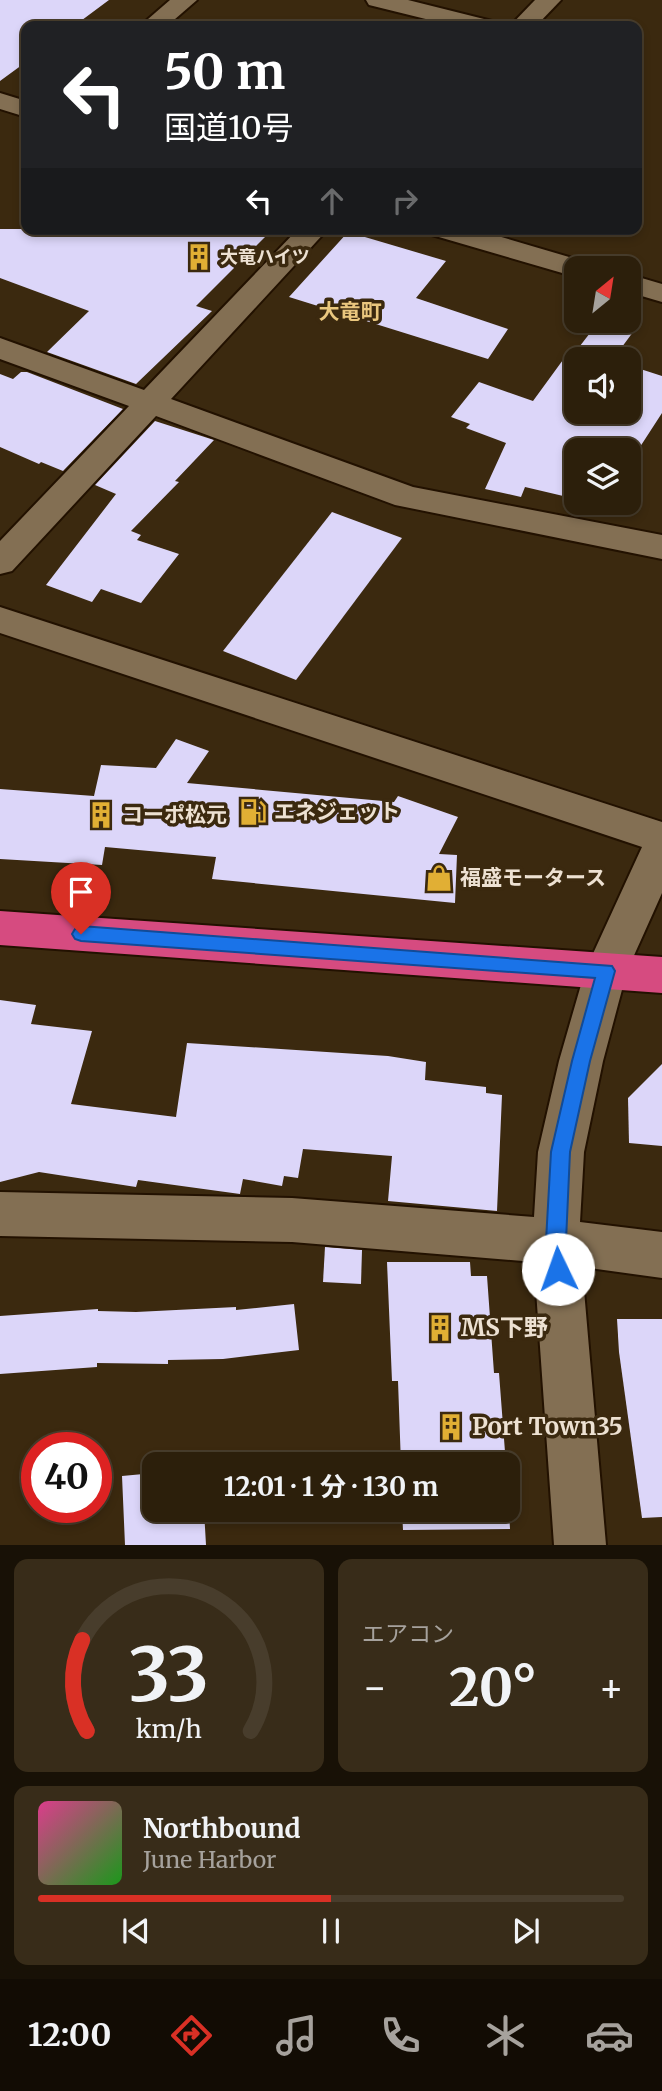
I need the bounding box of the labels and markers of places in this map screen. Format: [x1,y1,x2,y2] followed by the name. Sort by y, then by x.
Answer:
[184,242,214,272] building icon: 大竜ハイツ
[220,245,310,268] place label: 大竜ハイツ
[238,797,268,827] fuel station icon: エネジェット
[274,798,400,825] place label: エネジェット
[86,800,116,830] building icon: コーポ松元
[122,801,227,828] place label: コーポ松元
[51,862,111,934] pin
[424,863,454,893] shop icon: 福盛モータース
[460,864,606,891] place label: 福盛モータース
[461,1312,548,1343] place label: MS下野
[425,1313,455,1343] building icon: MS下野
[472,1411,623,1442] place label: Port Town35
[436,1412,466,1442] building icon: Port Town35

